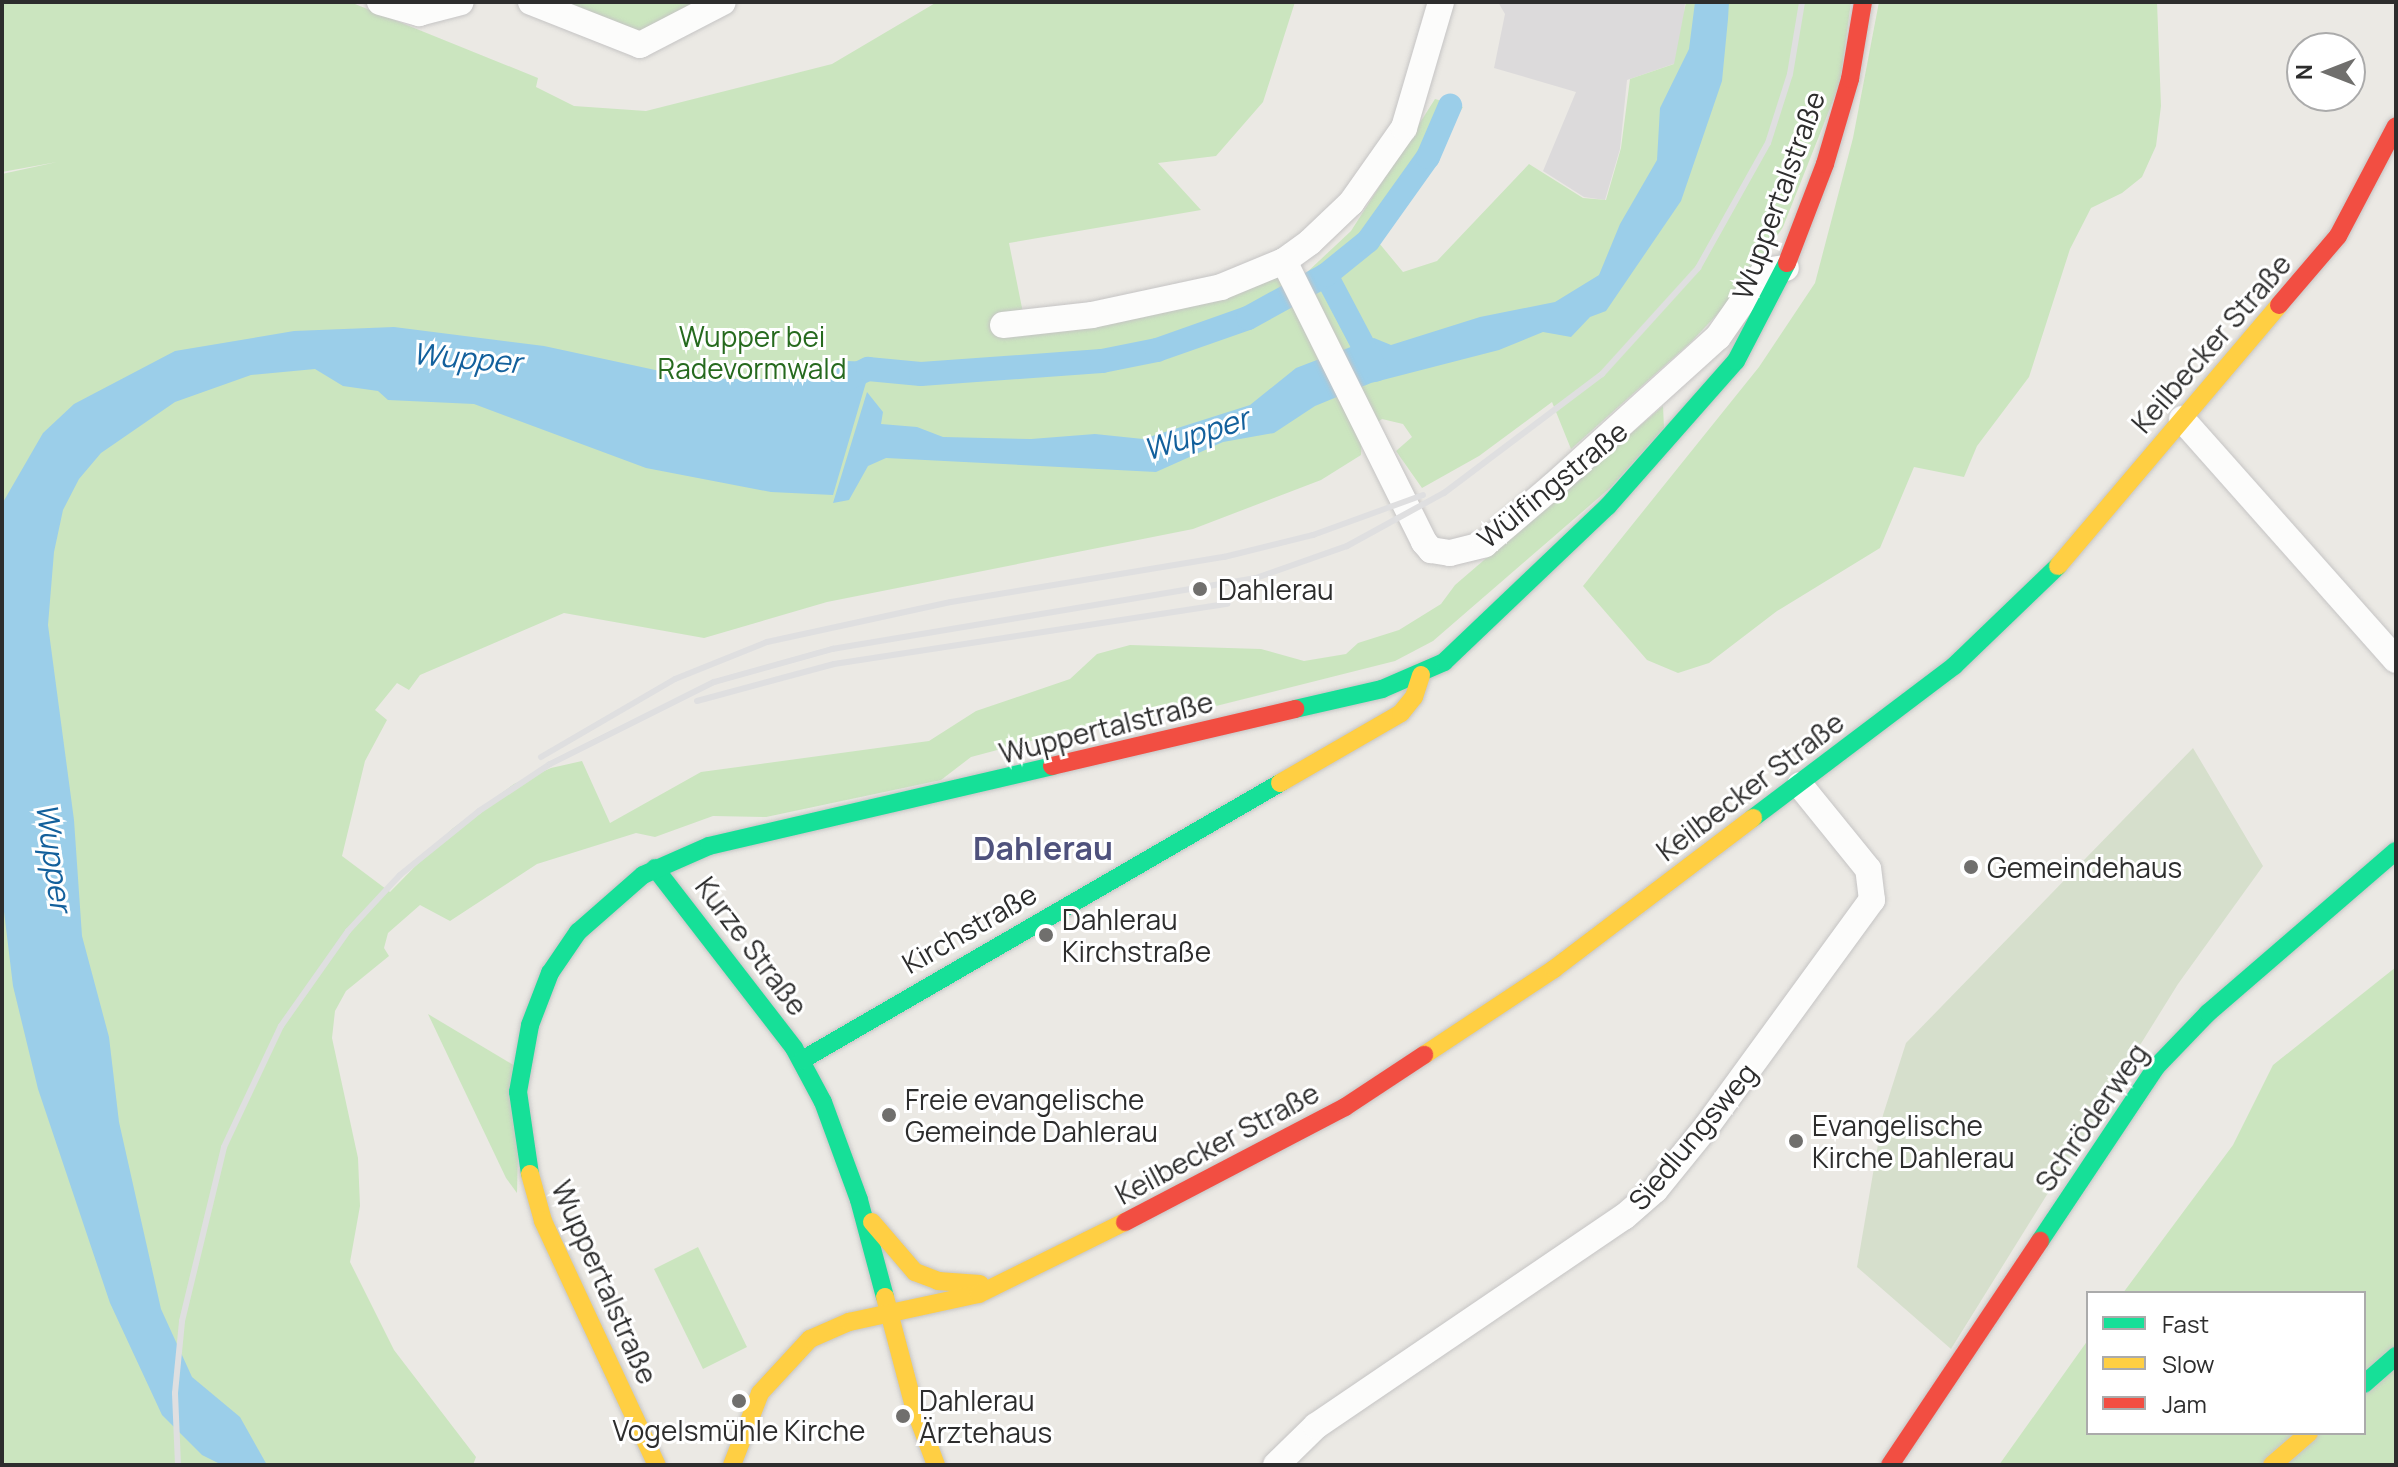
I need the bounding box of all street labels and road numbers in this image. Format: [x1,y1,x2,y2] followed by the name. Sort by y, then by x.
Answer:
[1725,86,1831,304] street label: Wuppertalstraße
[2124,247,2298,439] street label: Keilbecker Straße
[1470,413,1634,555] street label: Wülfingstraße
[996,684,1216,770] street label: Wuppertalstraße
[1650,705,1850,867] street label: Keilbecker Straße
[689,870,815,1022] street label: Kurze Straße
[896,876,1042,980] street label: Kirchstraße
[2028,1037,2154,1197] street label: Schröderweg
[1621,1056,1763,1216] street label: Siedlungsweg
[1109,1075,1325,1211] street label: Keilbecker Straße
[545,1175,665,1389] street label: Wuppertalstraße

